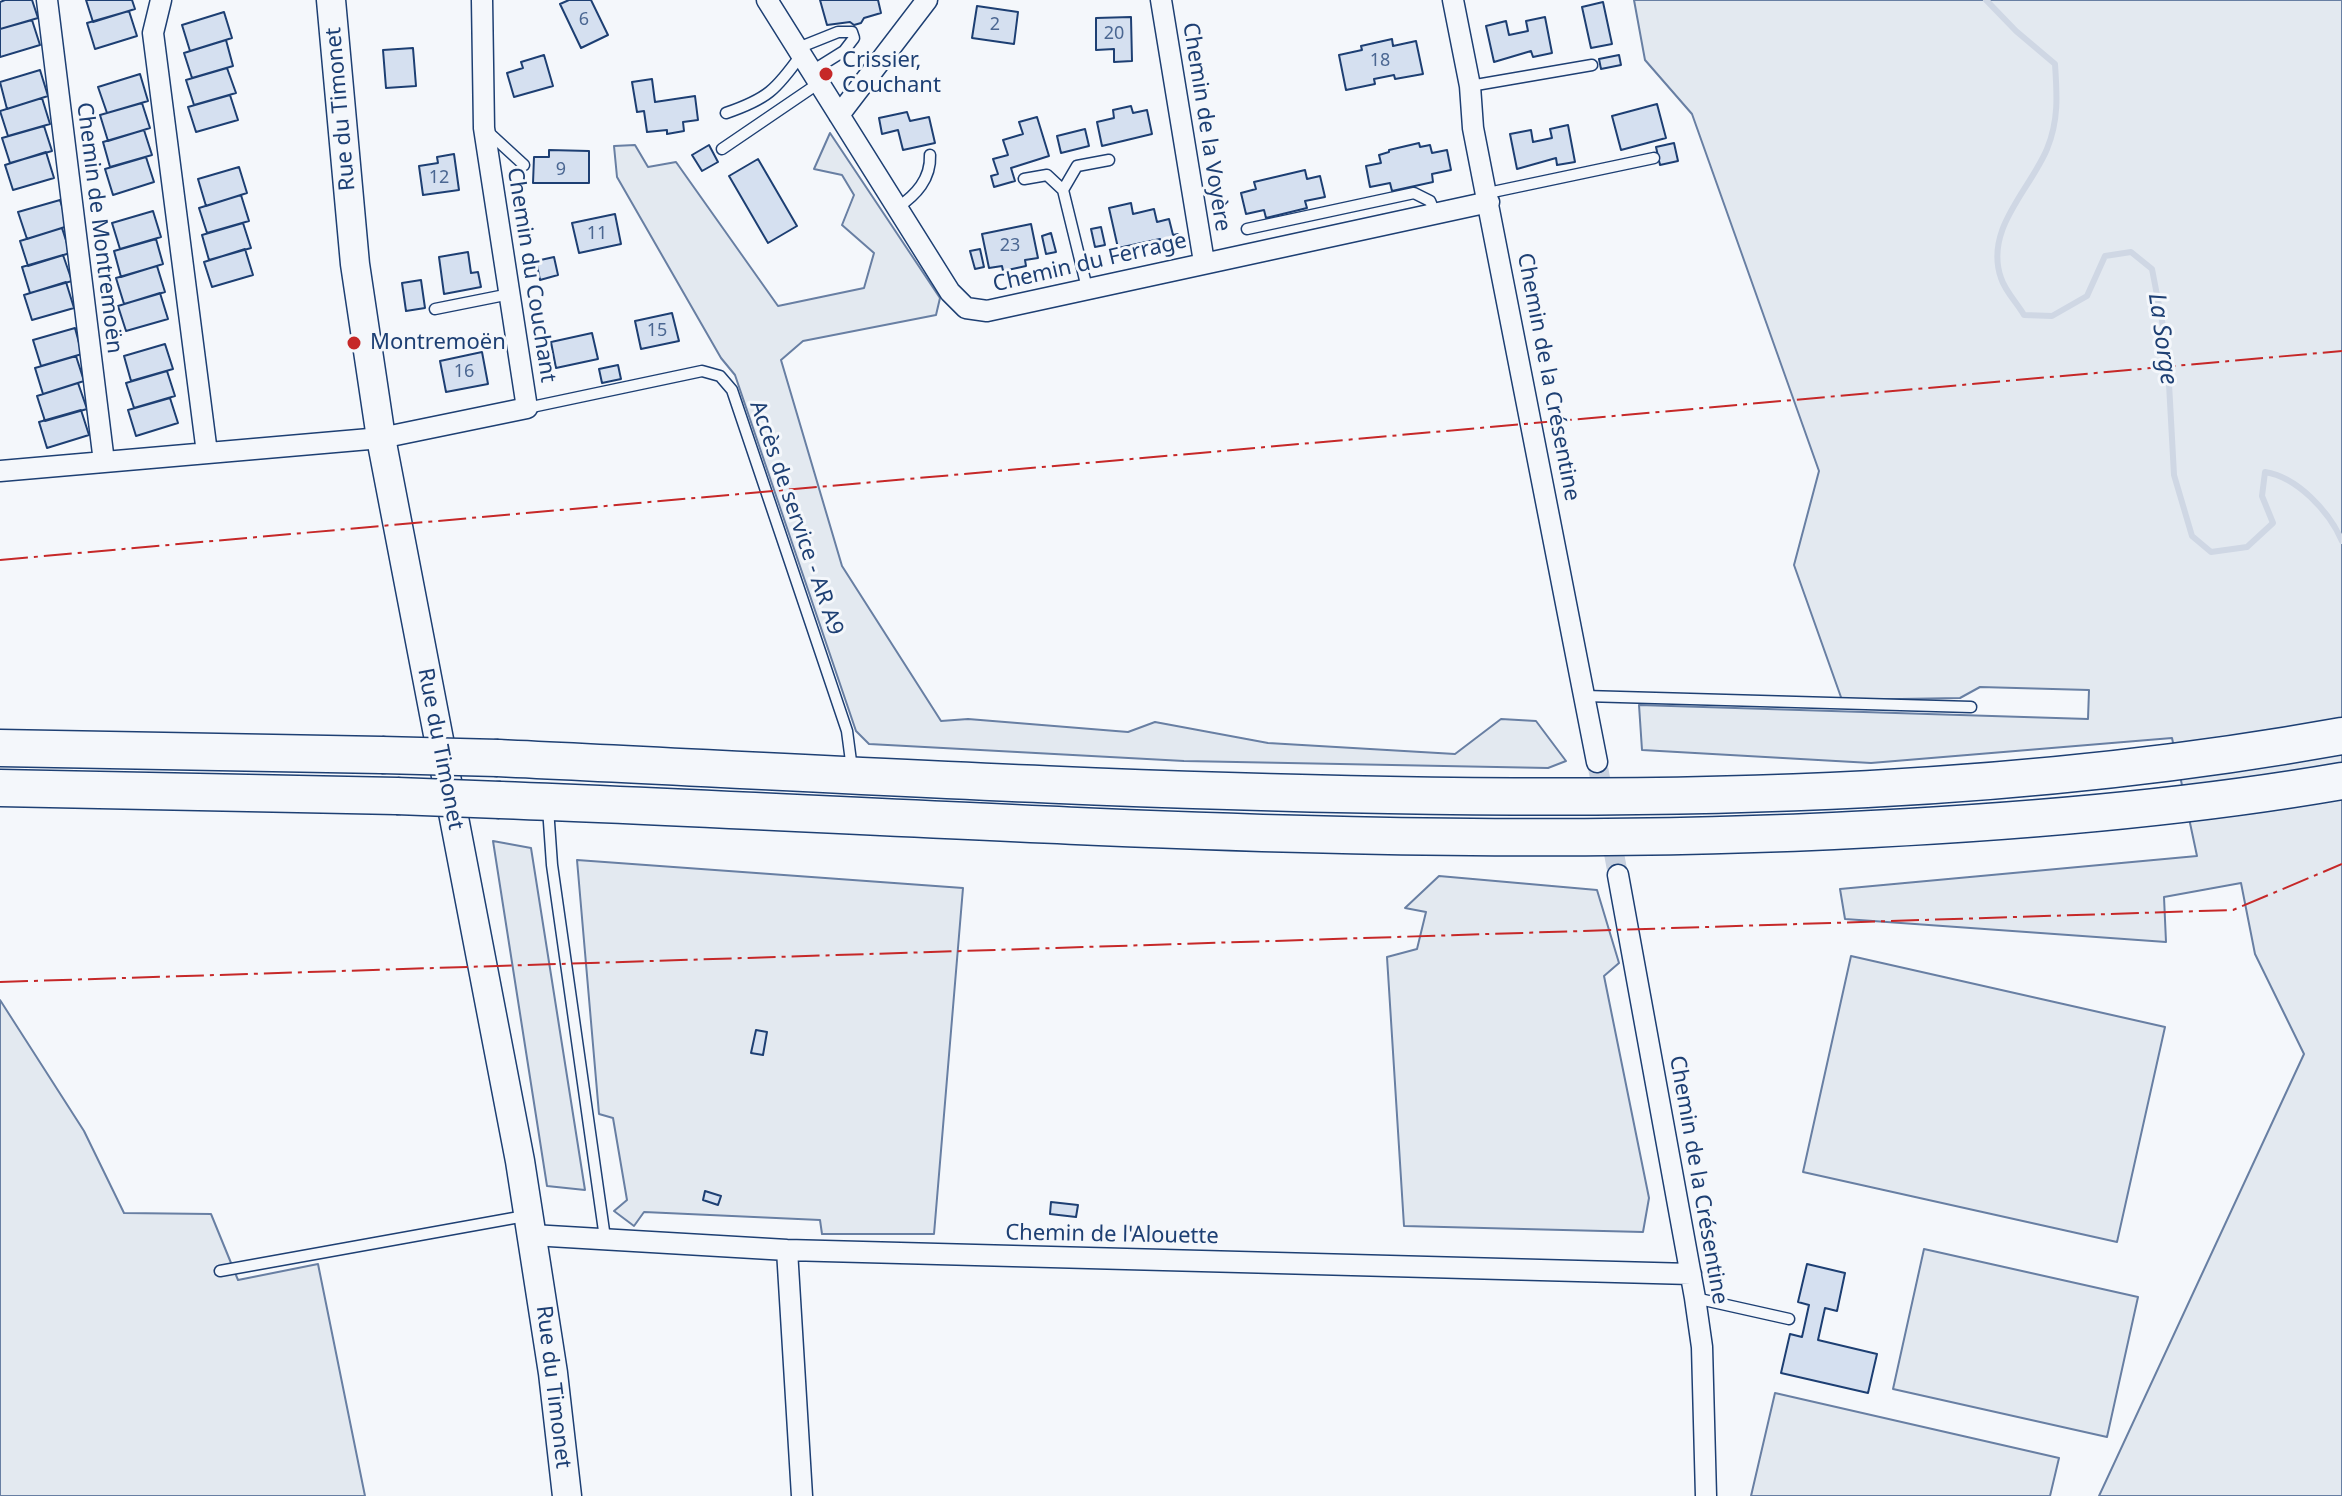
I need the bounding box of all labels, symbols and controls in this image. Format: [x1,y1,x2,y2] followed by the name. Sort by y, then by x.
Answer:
[579,9,589,31] house number: 6
[990,14,1000,36] house number: 2
[1176,21,1236,233] street label: Chemin de la Voyère
[1104,23,1124,45] house number: 20
[321,26,361,192] street label: Rue du Timonet
[842,48,941,100] place label: Crissier, Couchant
[1370,50,1390,72] house number: 18
[817,65,835,83] marker: Crissier, Couchant
[70,101,128,355] street label: Chemin de Montremoën
[556,159,566,181] house number: 9
[501,166,561,384] street label: Chemin du Couchant
[429,167,449,189] house number: 12
[587,223,607,245] house number: 11
[990,228,1190,298] street label: Chemin du Ferrage
[1000,235,1020,257] house number: 23
[1511,251,1585,503] street label: Chemin de la Crésentine
[2141,291,2183,387] water label: La Sorge
[647,320,667,342] house number: 15
[370,330,506,356] place label: Montremoën
[345,334,363,352] marker: Montremoën
[454,361,474,383] house number: 16
[743,397,849,639] street label: Accès de service - AR A9
[411,666,469,832] street label: Rue du Timonet
[1663,1054,1733,1306] street label: Chemin de la Crésentine
[1005,1220,1219,1250] street label: Chemin de l'Alouette
[530,1304,576,1470] street label: Rue du Timonet

